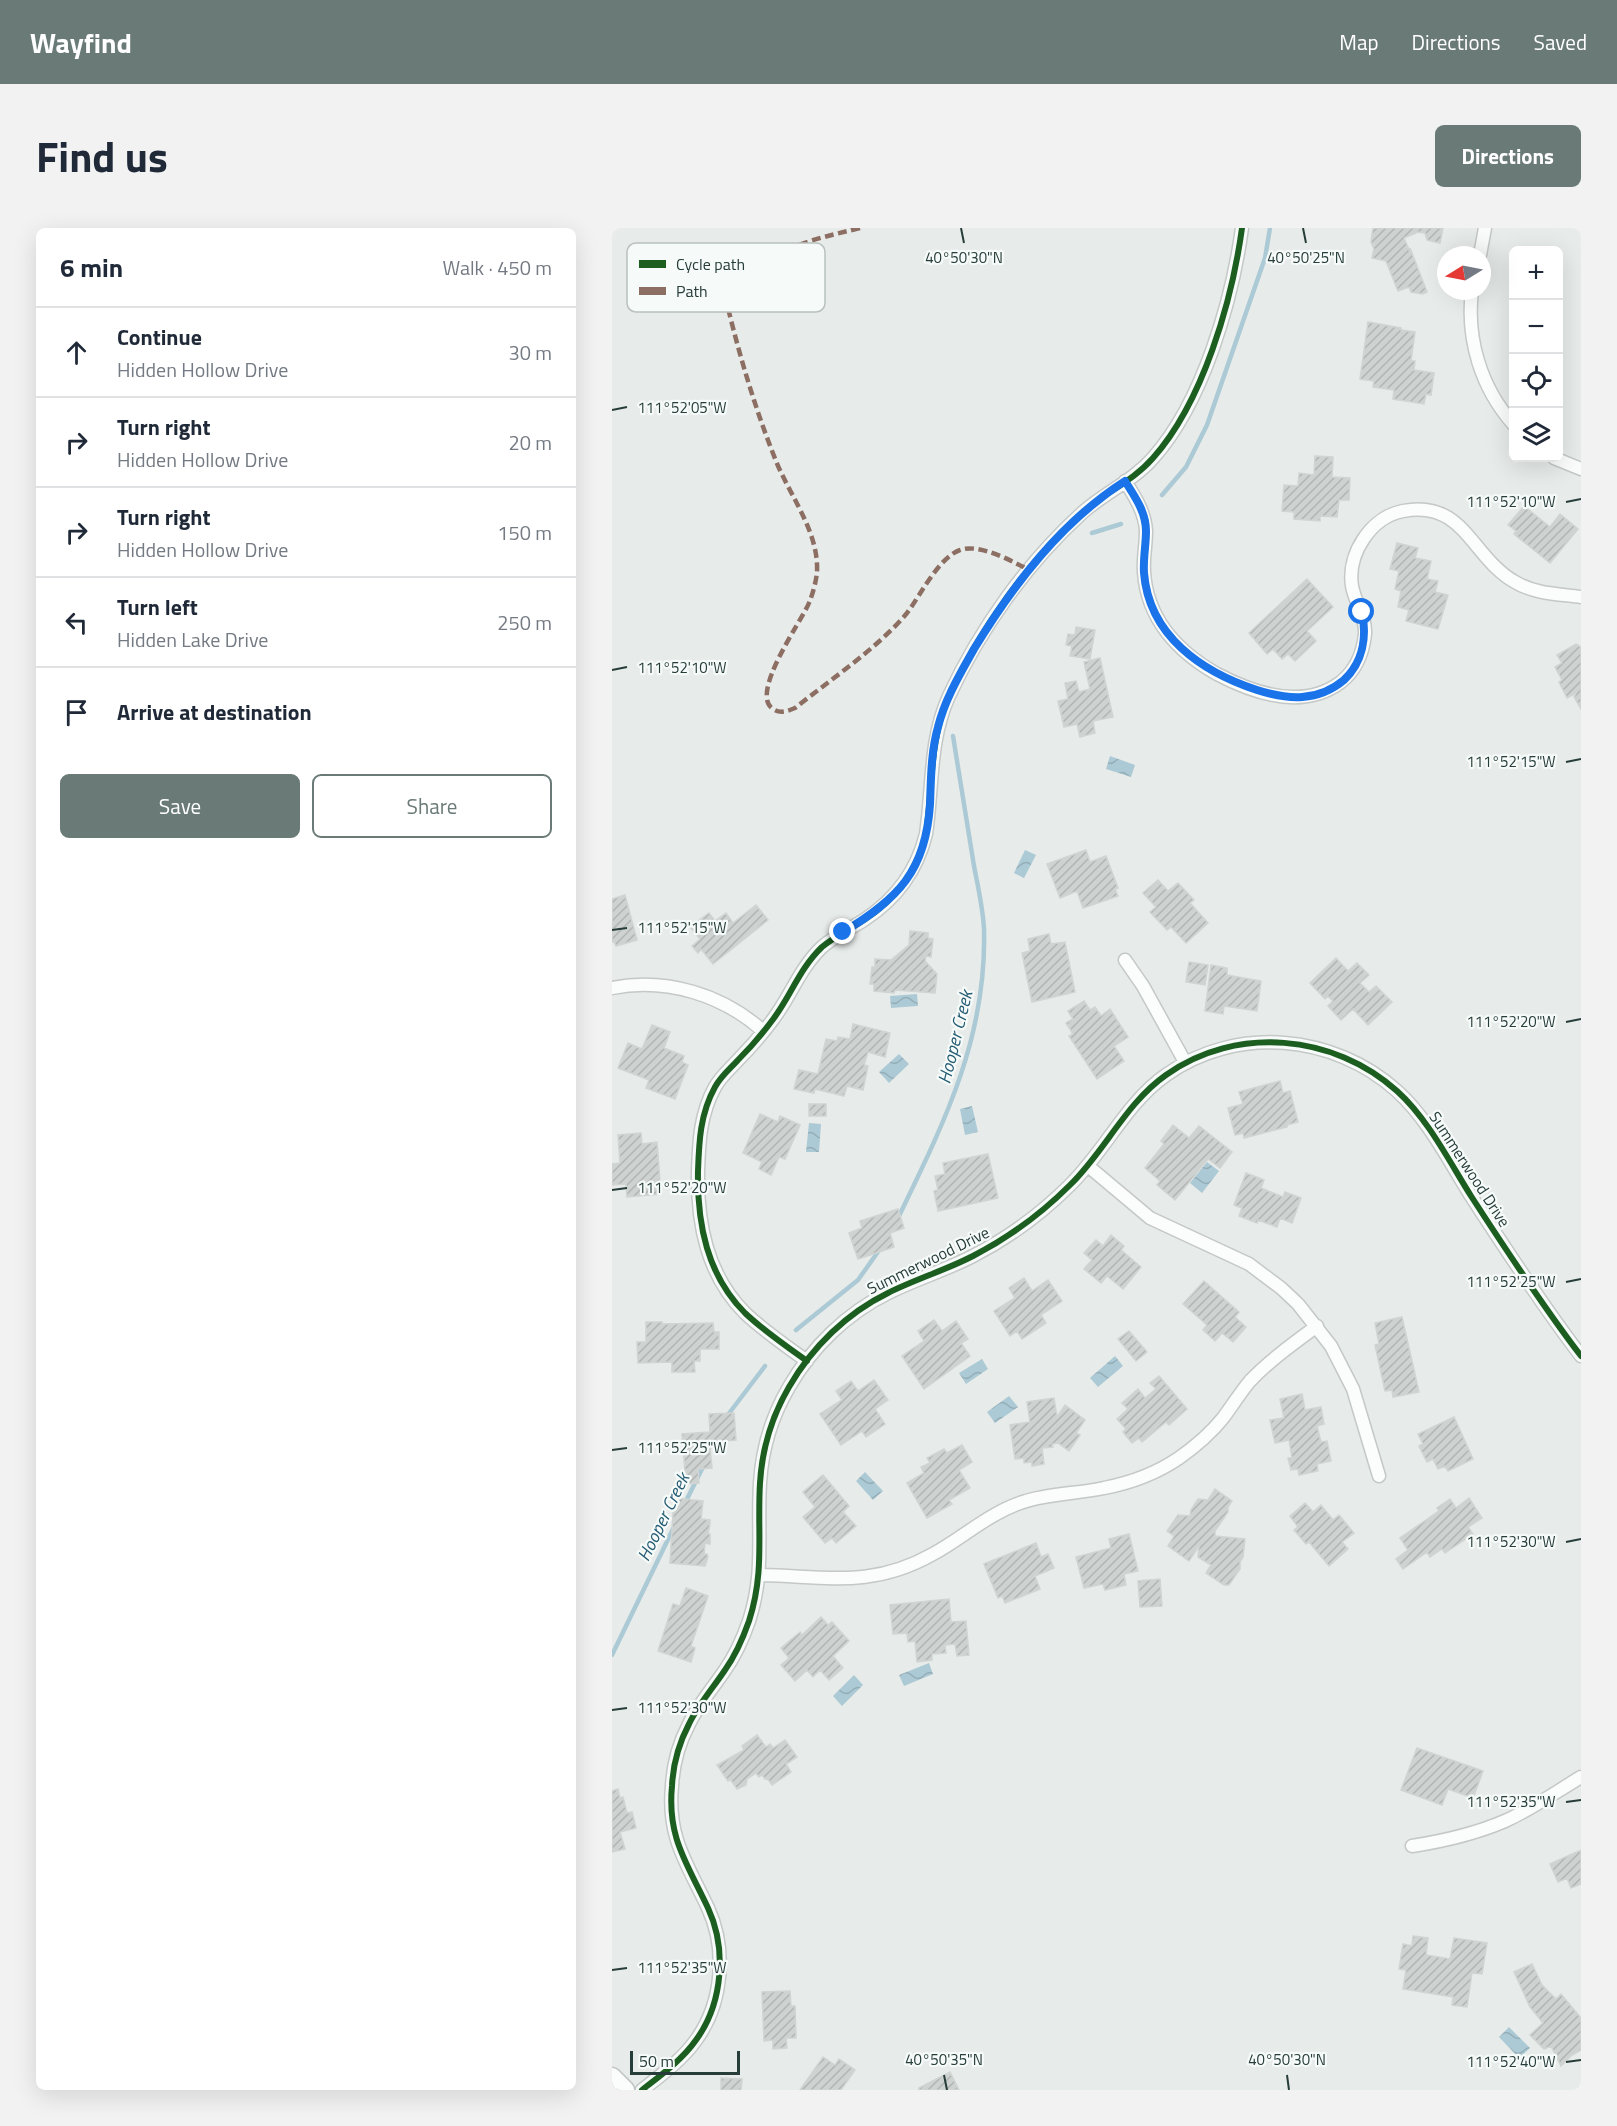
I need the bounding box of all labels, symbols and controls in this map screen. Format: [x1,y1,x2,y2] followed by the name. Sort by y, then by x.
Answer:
[30,21,132,64] text: Wayfind
[1339,26,1379,58] text: Map
[1412,26,1501,58] text: Directions
[1534,26,1587,58] text: Saved
[36,124,168,188] text: Find us
[1435,125,1581,187] button: Directions
[627,243,825,312] legend
[925,246,1003,269] text: 40°50'30"N
[1267,246,1345,269] text: 40°50'25"N
[1437,246,1491,300] north arrow
[1509,246,1563,462] map controls
[1509,246,1563,300] button: +
[60,248,123,287] text: 6 min
[443,252,552,283] text: Walk · 450 m
[676,252,745,276] text: Cycle path
[676,279,708,303] text: Path
[1509,300,1563,354] button: −
[117,320,202,354] text: Continue
[60,336,93,369] icon: ahead
[508,337,552,368] text: 30 m
[117,354,288,385] text: Hidden Hollow Drive
[1509,354,1563,408] button: locate
[637,396,727,419] text: 111°52'05"W
[1509,408,1563,462] button: layers
[117,410,211,444] text: Turn right
[60,426,93,459] icon: right
[508,427,552,458] text: 20 m
[117,444,288,475] text: Hidden Hollow Drive
[1466,490,1556,513] text: 111°52'10"W
[117,500,211,534] text: Turn right
[60,516,93,549] icon: right
[497,517,552,548] text: 150 m
[117,534,288,565] text: Hidden Hollow Drive
[117,590,198,624] text: Turn left
[1348,598,1374,624] route start
[60,606,93,639] icon: left
[497,607,552,638] text: 250 m
[117,624,268,655] text: Hidden Lake Drive
[637,656,727,679] text: 111°52'10"W
[117,695,312,729] text: Arrive at destination
[60,696,93,729] icon: arrive
[1466,750,1556,773] text: 111°52'15"W
[60,774,300,838] button: Save
[312,774,552,838] button: Share
[637,916,727,939] text: 111°52'15"W
[829,918,855,944] route end
[930,986,980,1086] water label: Hooper Creek
[1466,1010,1556,1033] text: 111°52'20"W
[1424,1106,1516,1232] street label: Summerwood Drive
[637,1176,727,1199] text: 111°52'20"W
[863,1220,993,1300] street label: Summerwood Drive
[1466,1270,1556,1293] text: 111°52'25"W
[637,1436,727,1459] text: 111°52'25"W
[630,1467,697,1566] water label: Hooper Creek
[1466,1530,1556,1553] text: 111°52'30"W
[637,1696,727,1719] text: 111°52'30"W
[1466,1790,1556,1813] text: 111°52'35"W
[637,1956,727,1979] text: 111°52'35"W
[630,2048,740,2076] scale bar
[905,2048,983,2071] text: 40°50'35"N
[1248,2048,1326,2071] text: 40°50'30"N
[639,2049,674,2073] text: 50 m
[1466,2050,1556,2073] text: 111°52'40"W

